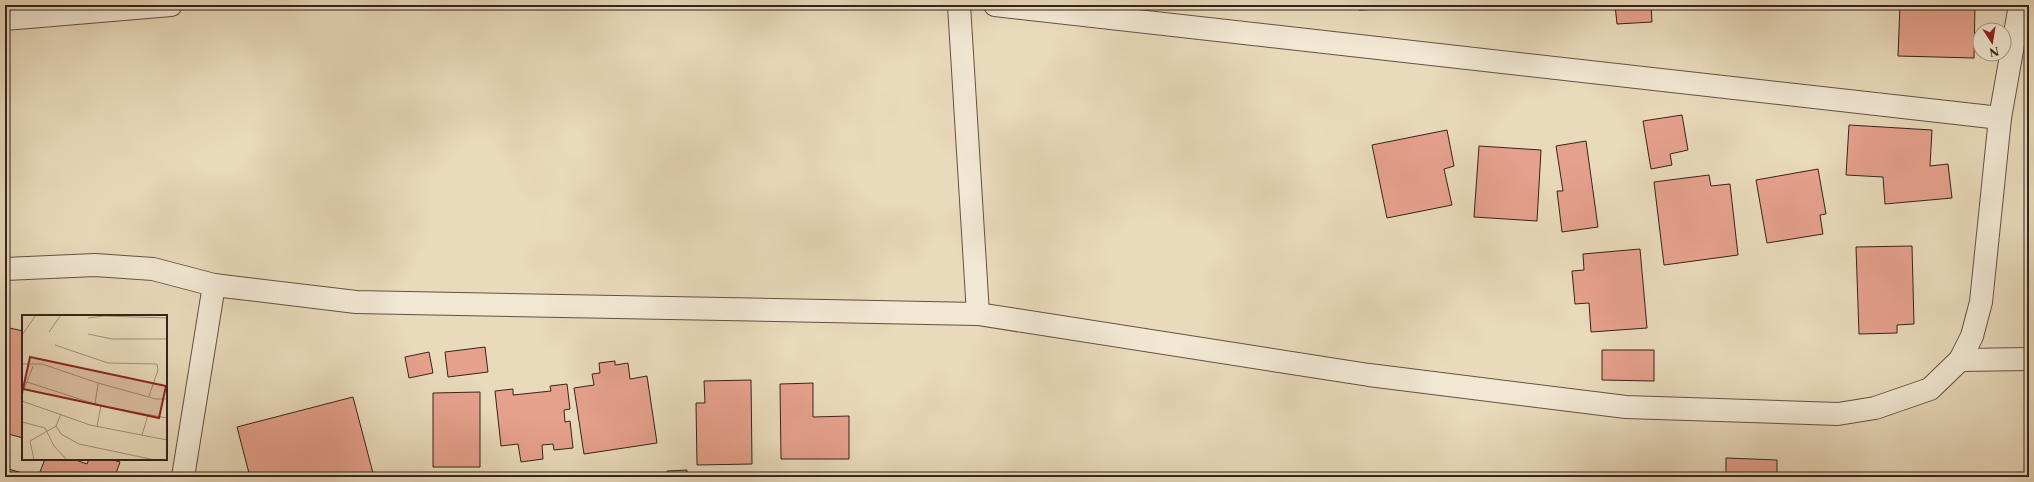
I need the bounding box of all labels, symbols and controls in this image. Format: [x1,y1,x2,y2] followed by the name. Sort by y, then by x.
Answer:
[1972,22,2012,62] north arrow
[1988,44,2000,60] text: N
[22,315,167,460] inset map

